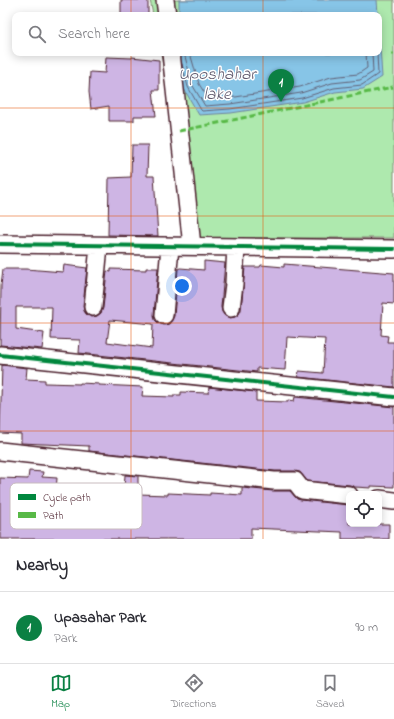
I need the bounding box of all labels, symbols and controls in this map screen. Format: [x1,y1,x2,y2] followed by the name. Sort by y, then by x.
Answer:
[12,12,382,56] search box
[26,23,48,45] icon: search
[58,23,130,45] text: Search here
[178,62,258,107] water label: Uposhahar lake
[268,69,294,102] pin: 1
[172,276,192,296] your location
[10,483,142,529] legend
[43,490,91,507] text: Cycle path
[346,491,382,527] map controls
[346,491,382,527] button: locate
[43,508,64,524] text: Path
[16,553,68,578] text: Nearby
[54,607,146,629] text: Upasahar Park
[27,618,31,637] text: 1
[355,618,378,637] text: 90 m
[54,629,78,648] text: Park
[50,672,72,712] tab: Map
[171,672,216,712] tab: Directions
[316,672,344,712] tab: Saved

